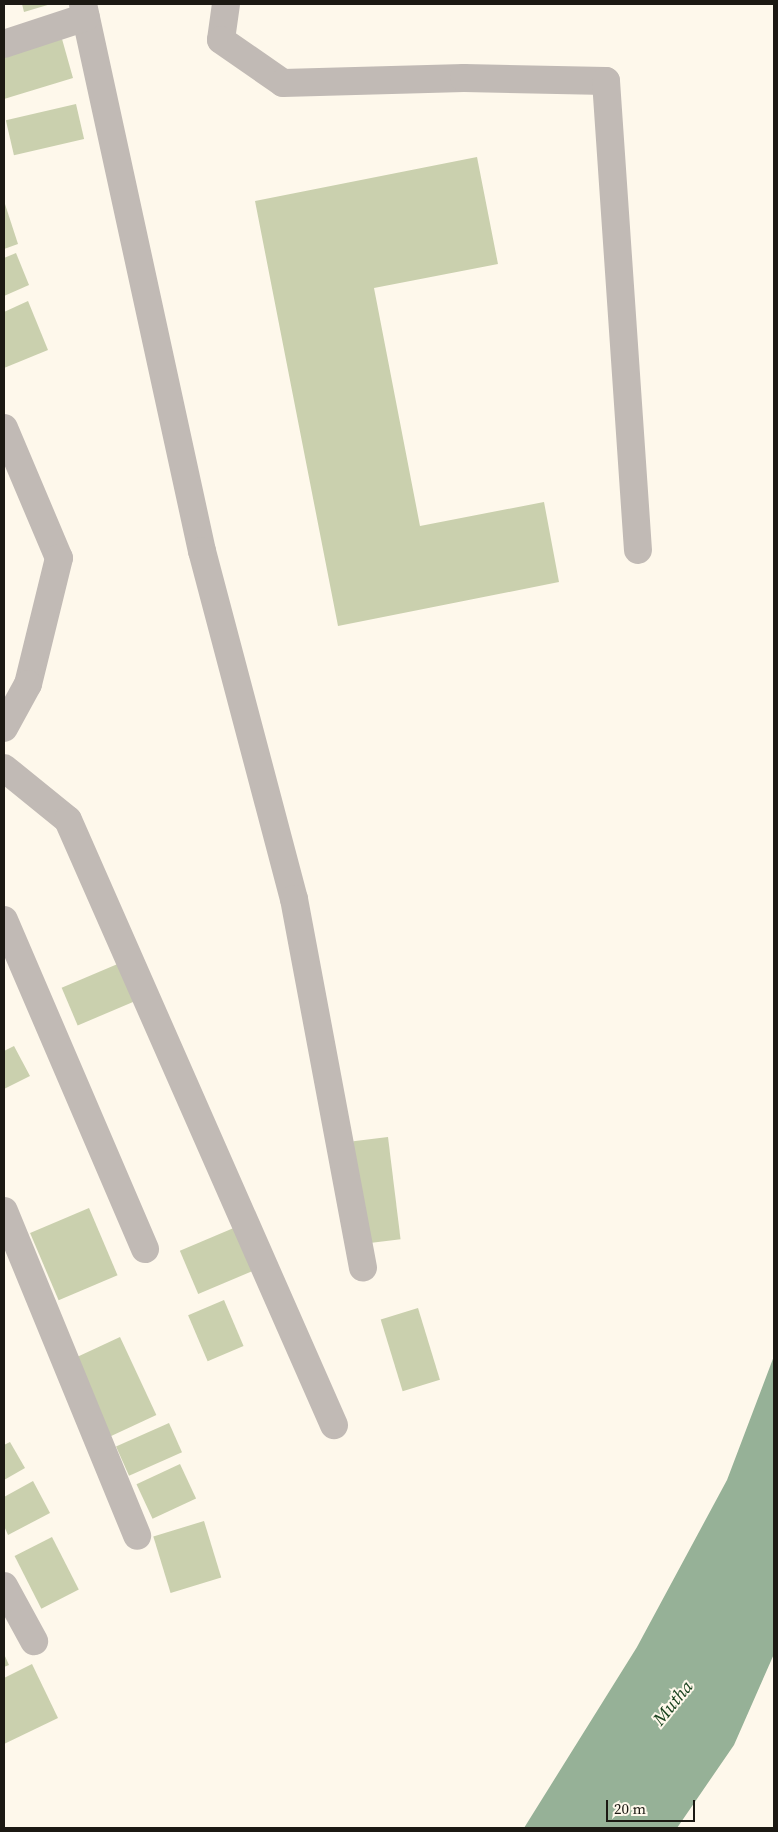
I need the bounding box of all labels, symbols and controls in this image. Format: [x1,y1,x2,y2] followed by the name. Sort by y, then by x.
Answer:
[648,1676,698,1730] water label: Mutha
[608,1790,697,1822] scale bar
[614,1798,646,1819] text: 20 m

